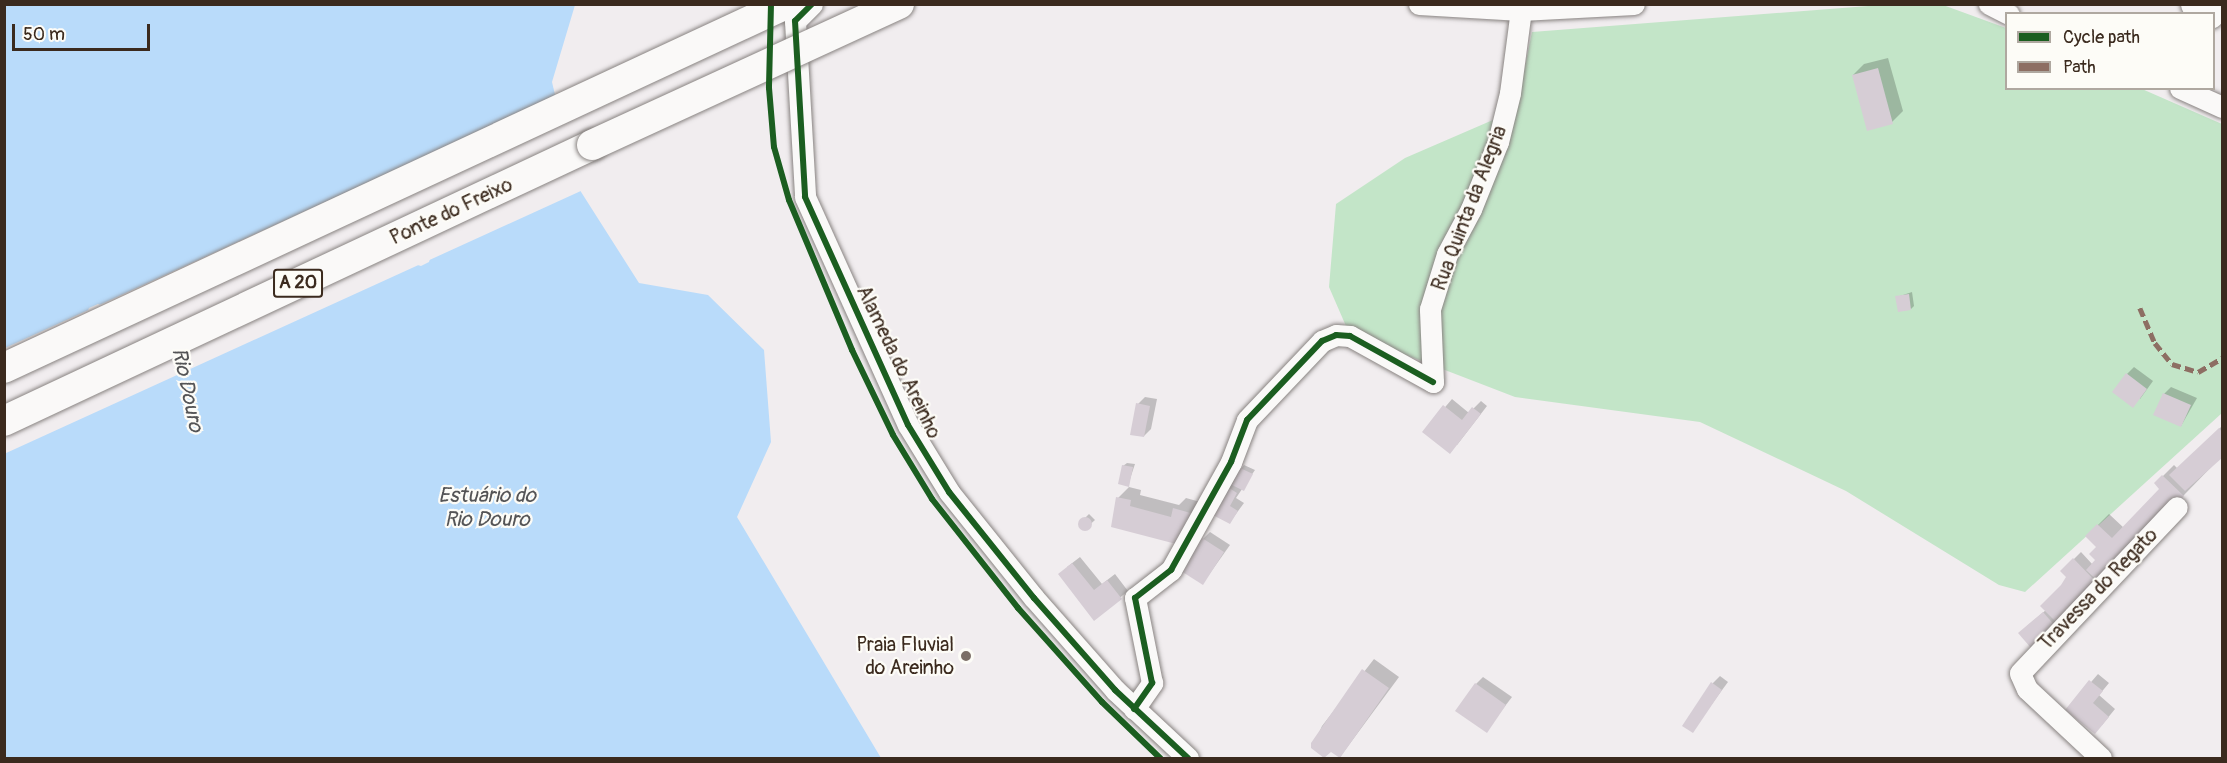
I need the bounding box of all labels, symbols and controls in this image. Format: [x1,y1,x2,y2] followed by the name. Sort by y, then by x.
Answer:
[15,12,153,50] scale bar
[2005,12,2215,90] legend
[23,23,65,46] text: 50 m
[2063,26,2140,49] text: Cycle path
[2063,56,2096,79] text: Path
[1426,122,1512,294] street label: Rua Quinta da Alegria
[386,172,516,250] street label: Ponte do Freixo
[272,268,324,298] road number: A 20
[852,282,946,442] street label: Alameda do Areinho
[166,346,208,434] water label: Rio Douro
[438,483,536,533] water label: Estuário do Rio Douro
[2034,523,2162,655] street label: Travessa do Regato
[856,632,954,679] place label: Praia Fluvial do Areinho
[959,649,973,663] marker: Praia Fluvial do Areinho

